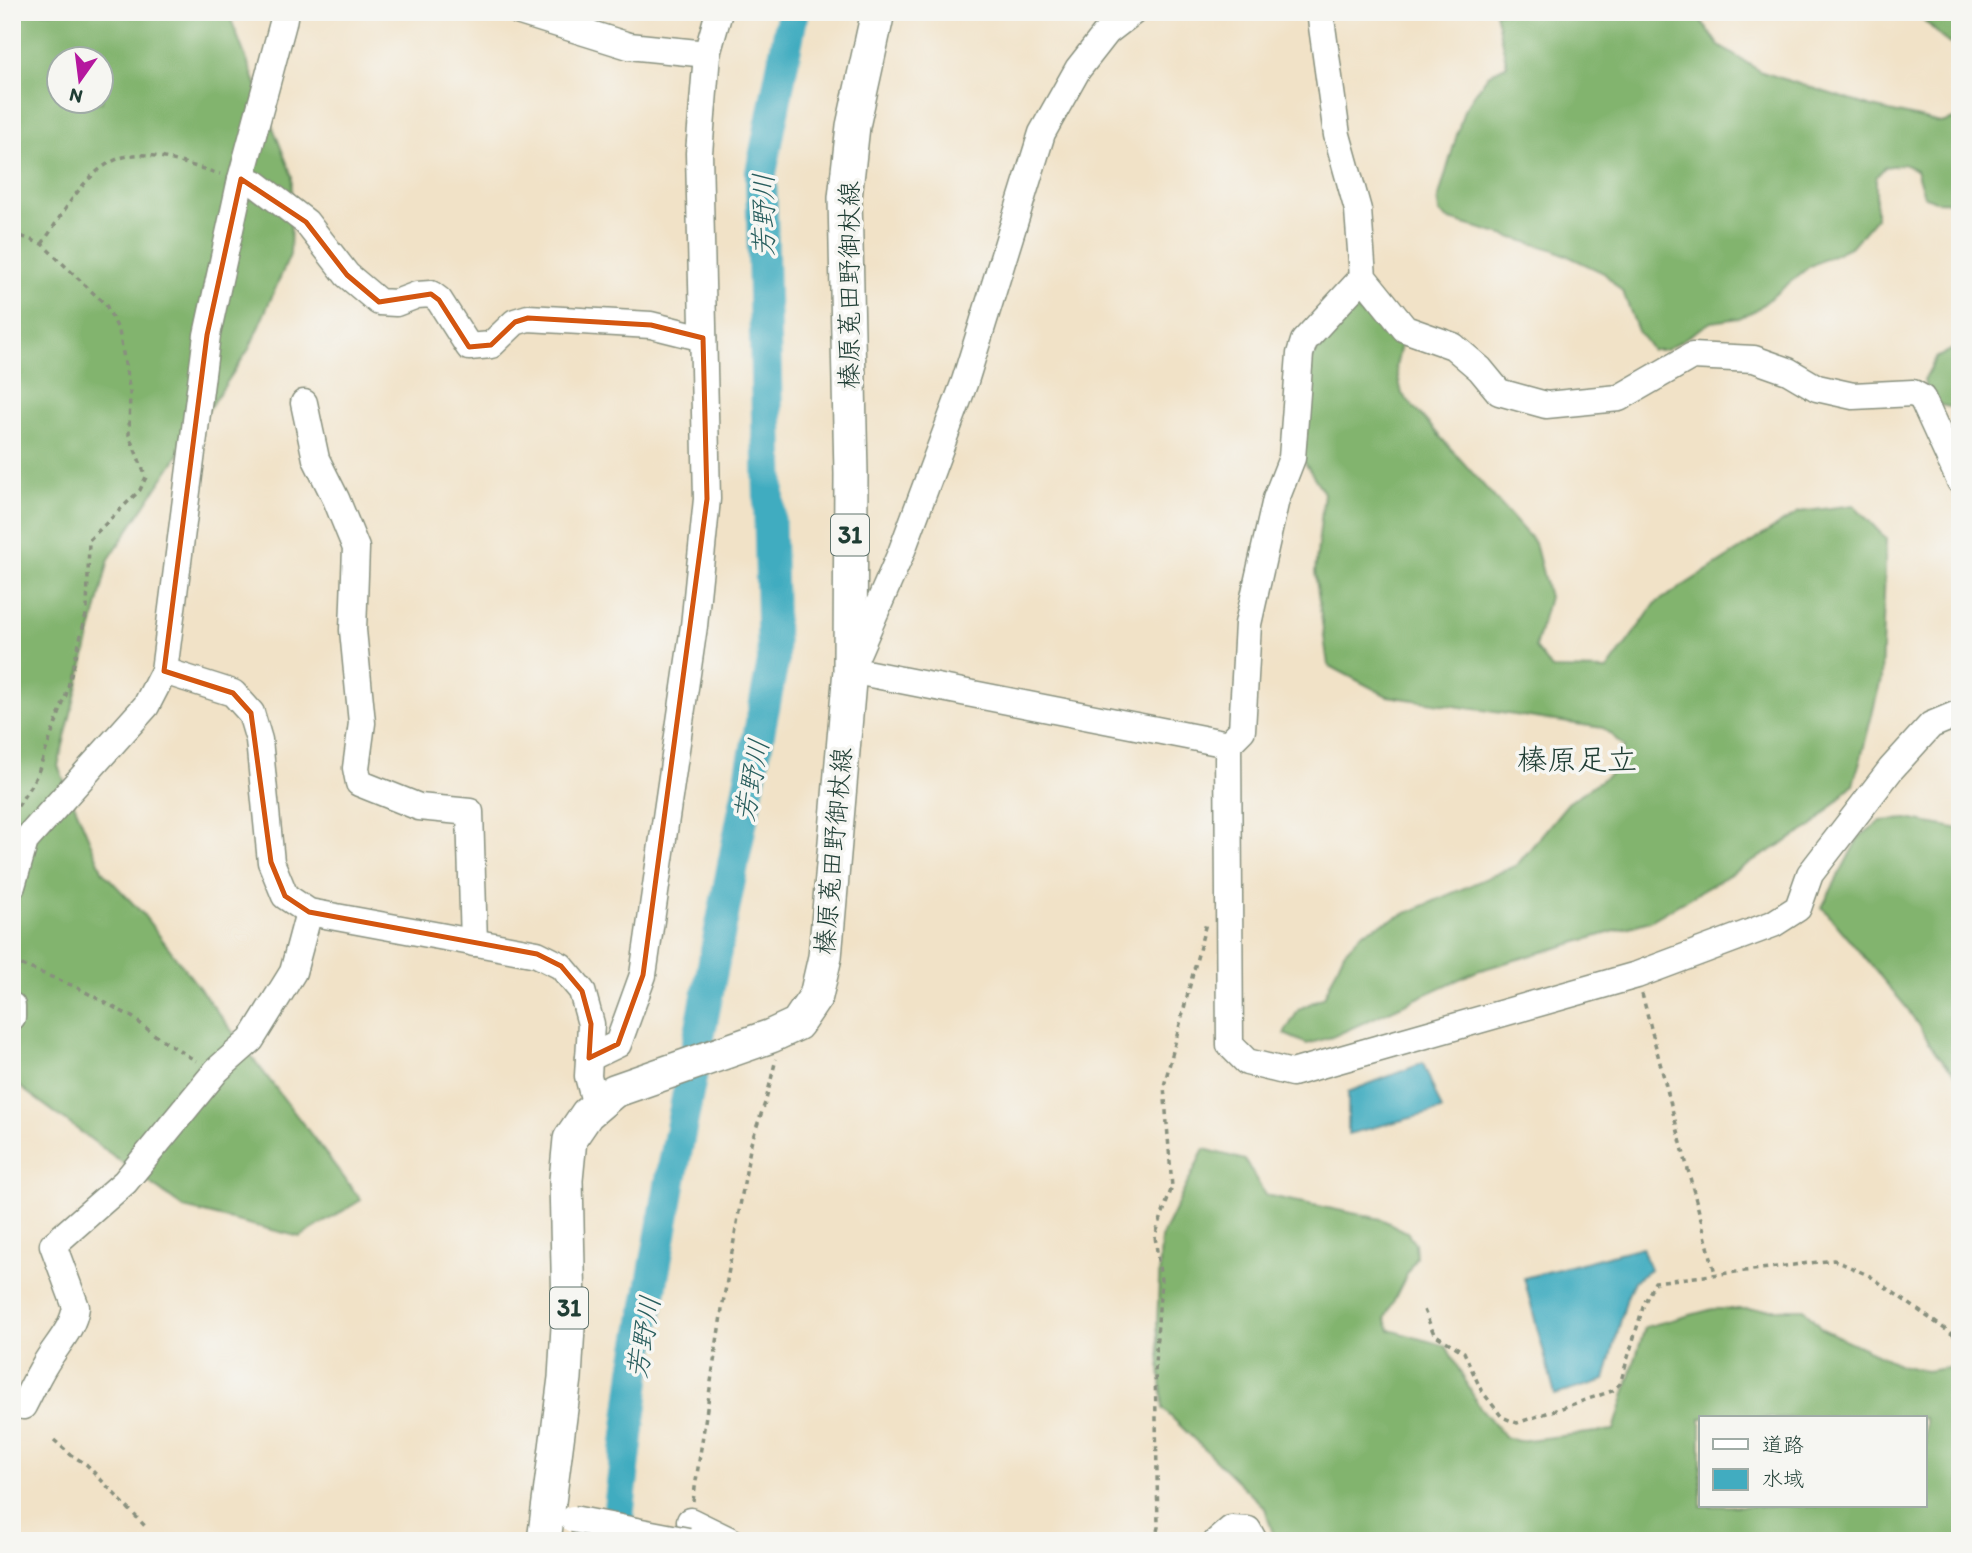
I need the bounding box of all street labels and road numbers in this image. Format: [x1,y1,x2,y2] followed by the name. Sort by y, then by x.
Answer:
[833,181,865,389] street label: 榛原菟田野御杖線
[831,514,869,556] road number: 31
[808,746,858,956] street label: 榛原菟田野御杖線
[550,1288,588,1328] road number: 31

